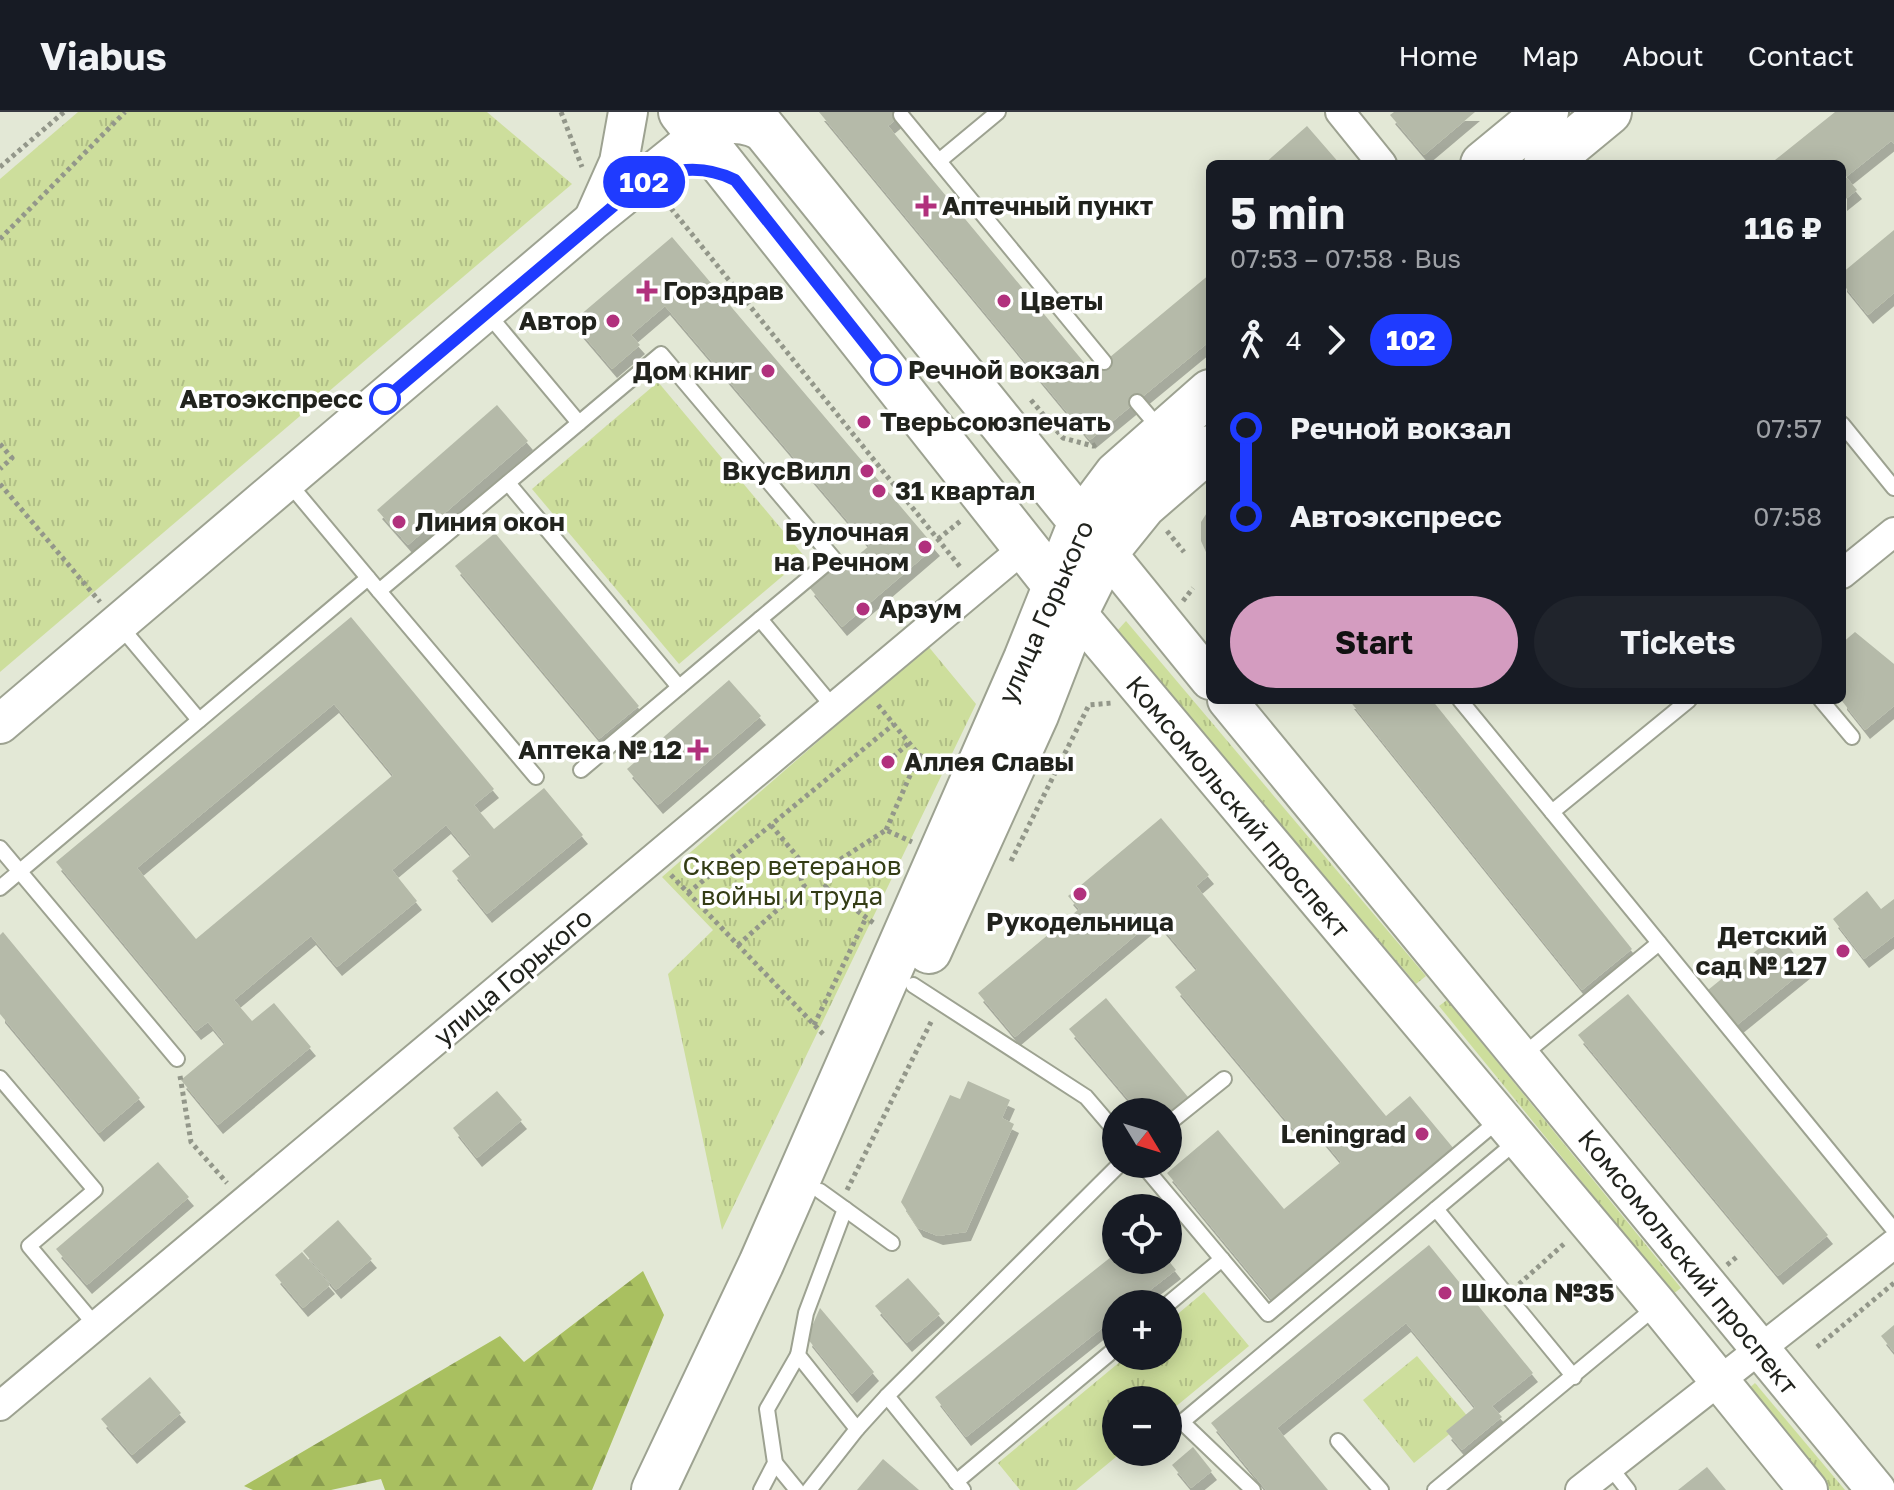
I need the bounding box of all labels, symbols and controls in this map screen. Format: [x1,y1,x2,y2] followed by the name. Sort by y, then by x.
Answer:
[40,33,167,78] text: Viabus
[1399,39,1478,72] text: Home
[1522,39,1579,72] text: Map
[1623,39,1704,72] text: About
[1748,39,1854,72] text: Contact
[598,156,690,208] line badge: 102
[619,165,669,198] text: 102
[1230,186,1345,239] text: 5 min
[942,190,1153,221] place label: Аптечный пункт
[917,197,935,215] marker: Аптечный пункт
[1744,210,1822,246] text: 116 ₽
[1230,243,1461,274] text: 07:53 – 07:58 · Bus
[663,275,784,306] place label: Горздрав
[638,282,656,300] marker: Горздрав
[1020,285,1104,316] place label: Цветы
[995,292,1013,310] marker: Цветы
[519,305,597,336] place label: Автор
[604,312,622,330] marker: Автор
[1230,318,1274,362] icon: walk
[1314,318,1358,362] icon: forward
[1386,323,1436,356] text: 102
[1286,325,1302,356] text: 4
[908,354,1100,385] place label: Речной вокзал
[633,355,752,386] place label: Дом книг
[871,355,901,385] marker: Речной вокзал
[759,362,777,380] marker: Дом книг
[180,383,363,414] place label: Автоэкспресс
[370,384,400,414] marker: Автоэкспресс
[880,406,1111,437] place label: Тверьсоюзпечать
[1290,410,1511,446] text: Речной вокзал
[855,413,873,431] marker: Тверьсоюзпечать
[1755,413,1822,444] text: 07:57
[722,455,851,486] place label: ВкусВилл
[858,462,876,480] marker: ВкусВилл
[895,475,1035,506] place label: 31 квартал
[870,482,888,500] marker: 31 квартал
[1290,498,1502,534] text: Автоэкспресс
[1753,501,1822,532] text: 07:58
[415,506,565,537] place label: Линия окон
[390,513,408,531] marker: Линия окон
[774,516,909,577] place label: Булочная на Речном
[991,516,1100,708] street label: улица Горького
[916,538,934,556] marker: Булочная на Речном
[879,593,962,624] place label: Арзум
[1230,596,1518,688] button: Start
[1534,596,1822,688] button: Tickets
[854,600,872,618] marker: Арзум
[1120,670,1357,944] street label: Комсомольский проспект
[518,734,682,765] place label: Аптека № 12
[689,741,707,759] marker: Аптека № 12
[904,746,1074,777] place label: Аллея Славы
[879,753,897,771] marker: Аллея Славы
[683,850,901,911] park label: Сквер ветеранов войны и труда
[1071,885,1089,903] marker: Рукодельница
[427,901,598,1052] street label: улица Горького
[986,906,1174,937] place label: Рукодельница
[1695,920,1827,981] place label: Детский сад № 127
[1834,942,1852,960] marker: Детский сад № 127
[1102,1098,1182,1178] north arrow
[1102,1098,1182,1466] map controls
[1280,1118,1406,1149] place label: Leningrad
[1572,1123,1805,1401] street label: Комсомольский проспект
[1413,1125,1431,1143] marker: Leningrad
[1102,1194,1182,1274] button: locate
[1461,1277,1615,1308] place label: Школа №35
[1436,1284,1454,1302] marker: Школа №35
[1102,1290,1182,1370] button: +
[1102,1386,1182,1466] button: −

